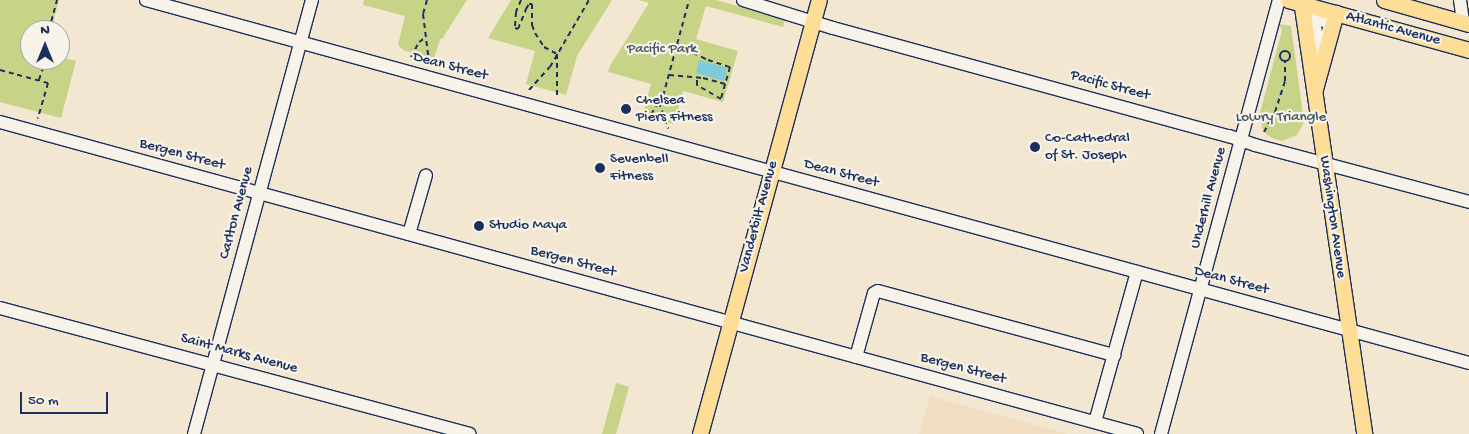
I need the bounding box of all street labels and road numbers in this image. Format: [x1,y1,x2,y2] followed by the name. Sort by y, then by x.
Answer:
[1344,8,1442,50] street label: Atlantic Avenue
[411,48,489,86] street label: Dean Street
[1068,67,1152,105] street label: Pacific Street
[137,135,227,175] street label: Bergen Street
[1187,145,1231,251] street label: Underhill Avenue
[802,155,880,193] street label: Dean Street
[1315,155,1349,279] street label: Washington Avenue
[735,159,783,275] street label: Vanderbilt Avenue
[216,165,258,261] street label: Carlton Avenue
[528,242,618,282] street label: Bergen Street
[1192,262,1270,300] street label: Dean Street
[179,330,299,378] street label: Saint Marks Avenue
[918,349,1008,389] street label: Bergen Street

